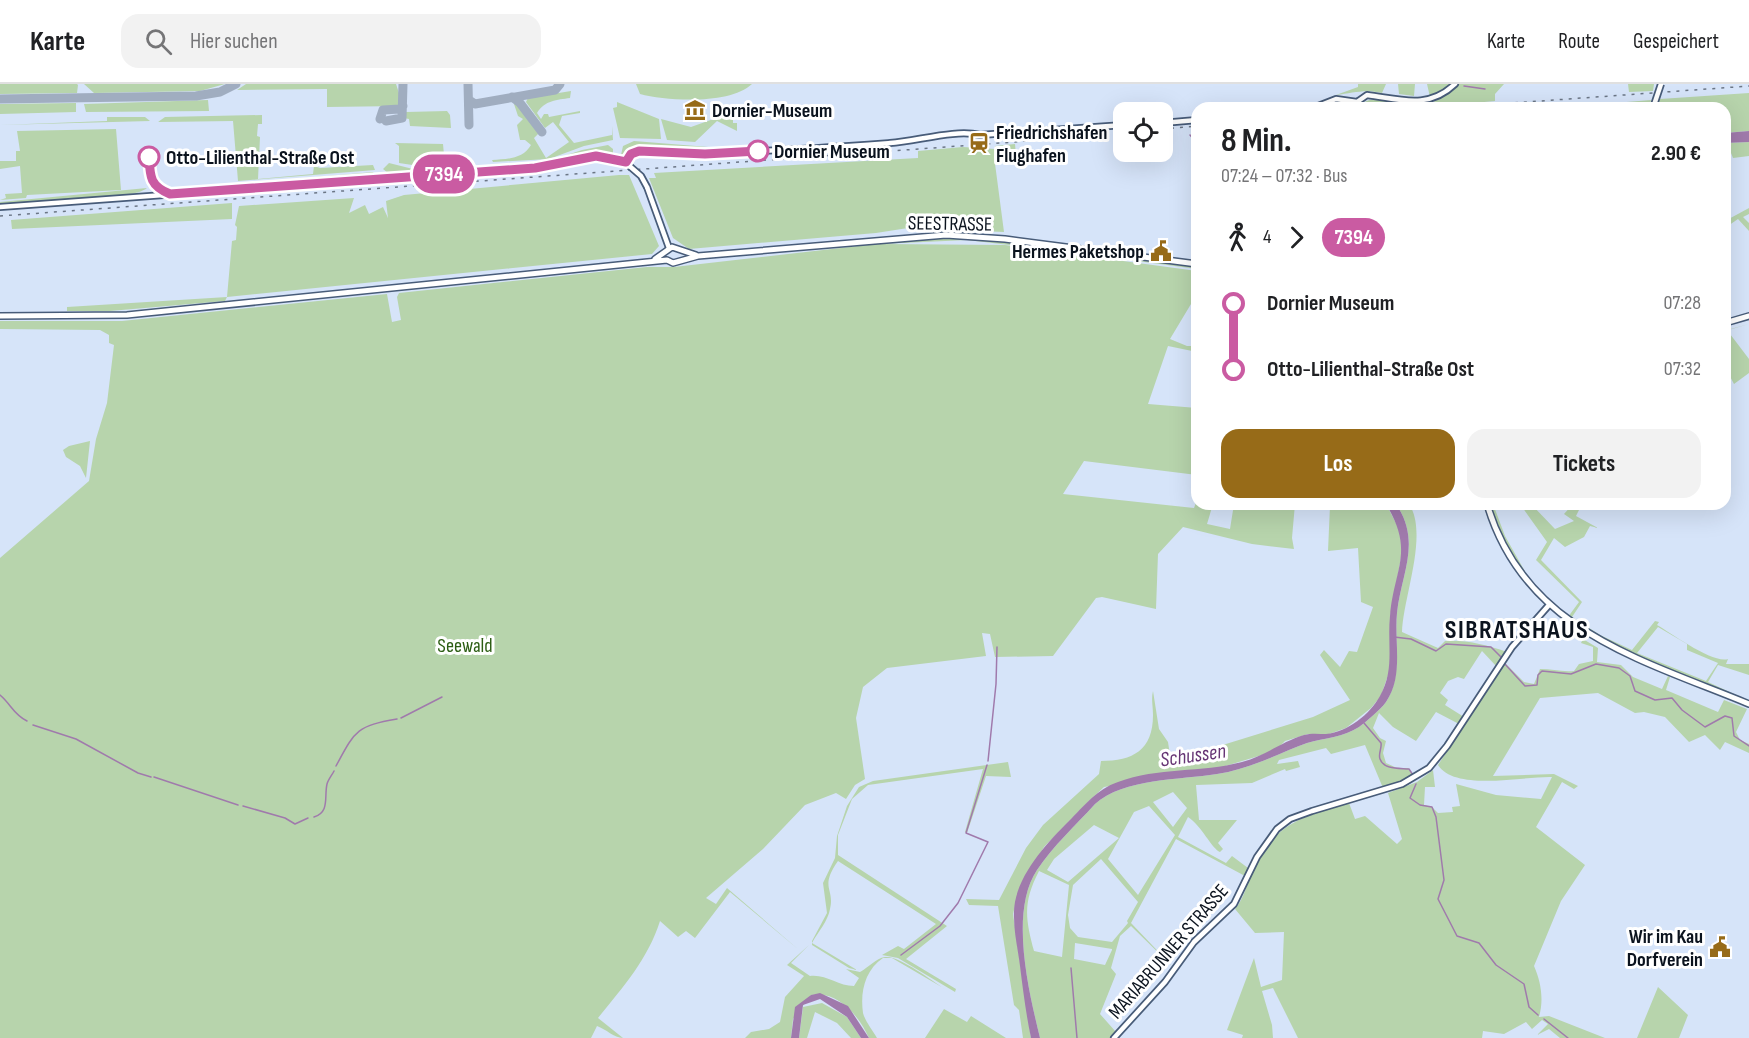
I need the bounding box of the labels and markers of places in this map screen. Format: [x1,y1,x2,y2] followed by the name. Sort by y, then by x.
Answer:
[683,98,707,122] museum icon: Dornier-Museum
[712,99,832,123] place label: Dornier-Museum
[996,121,1107,168] place label: Friedrichshafen Flughafen
[967,131,991,155] station icon: Friedrichshafen Flughafen
[747,140,769,162] marker: Dornier Museum
[774,140,890,164] place label: Dornier Museum
[138,146,160,168] marker: Otto-Lilienthal-Straße Ost
[166,146,355,170] place label: Otto-Lilienthal-Straße Ost
[1149,239,1173,263] public building icon: Hermes Paketshop
[1012,240,1144,264] place label: Hermes Paketshop
[1627,925,1703,972] place label: Wir im Kau Dorfverein
[1708,935,1732,959] public building icon: Wir im Kau Dorfverein

